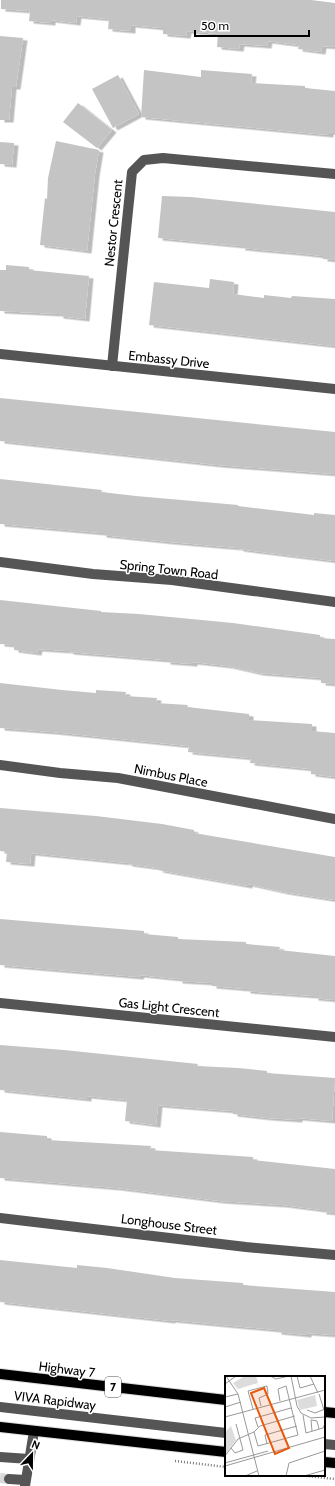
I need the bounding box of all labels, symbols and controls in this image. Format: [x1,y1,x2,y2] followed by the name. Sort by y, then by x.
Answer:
[195,12,309,38] scale bar
[201,18,229,33] text: 50 m
[100,178,126,267] street label: Nestor Crescent
[128,347,211,371] street label: Embassy Drive
[119,556,219,582] street label: Spring Town Road
[133,760,210,790] street label: Nimbus Place
[118,994,221,1020] street label: Gas Light Crescent
[120,1210,219,1238] street label: Longhouse Street
[38,1358,97,1380] street label: Highway 7
[225,1376,325,1476] inset map
[105,1377,121,1397] road number: 7
[13,1387,97,1413] street label: VIVA Rapidway
[12,1434,52,1474] north arrow
[30,1437,42,1453] text: N

